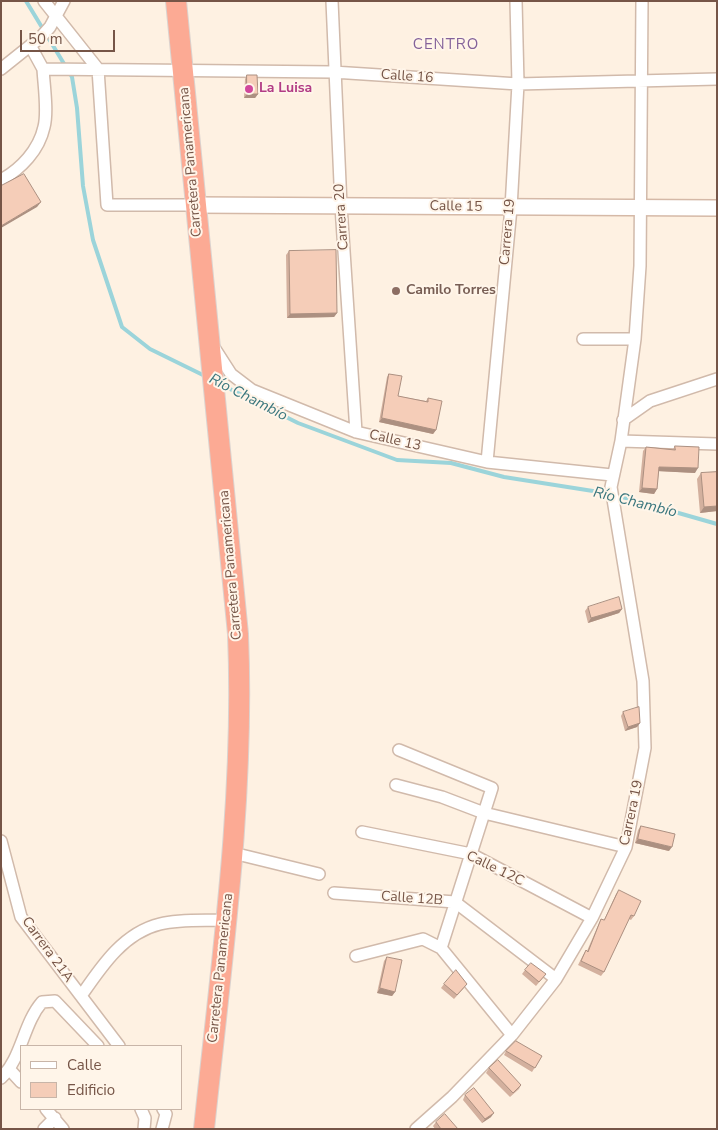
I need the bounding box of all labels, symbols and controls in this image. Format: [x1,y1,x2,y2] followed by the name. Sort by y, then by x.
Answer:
[22,20,118,52] scale bar
[28,29,63,49] text: 50 m
[412,36,480,54] district label: CENTRO
[380,67,434,87] street label: Calle 16
[259,81,312,97] place label: La Luisa
[243,83,255,95] marker: La Luisa
[176,86,206,238] street label: Carretera Panamericana
[331,183,353,251] street label: Carrera 20
[430,198,482,216] street label: Calle 15
[497,198,519,266] street label: Carrera 19
[406,283,496,299] place label: Camilo Torres
[390,285,402,297] marker: Camilo Torres
[206,371,290,425] water label: Río Chambío
[367,427,423,455] street label: Calle 13
[591,484,679,522] water label: Río Chambío
[216,489,246,641] street label: Carretera Panamericana
[617,779,647,847] street label: Carrera 19
[463,848,527,890] street label: Calle 12C
[380,888,444,910] street label: Calle 12B
[205,892,237,1044] street label: Carretera Panamericana
[18,914,76,986] street label: Carrera 21A
[20,1045,182,1110] legend
[67,1055,102,1075] text: Calle
[67,1080,115,1100] text: Edificio

